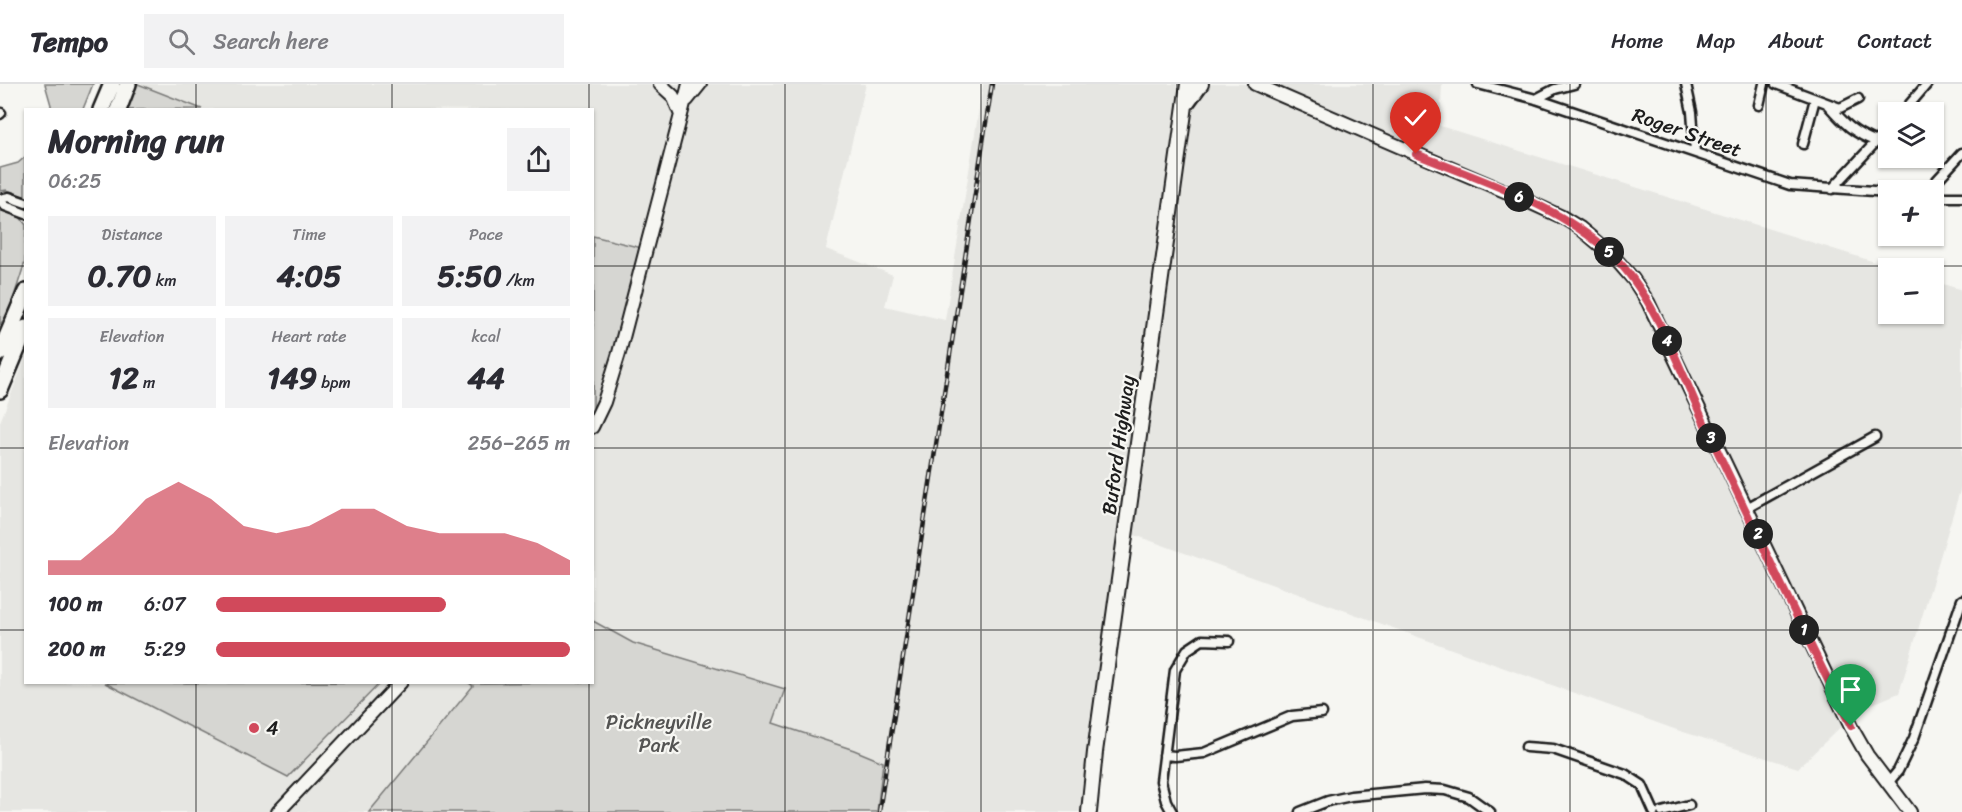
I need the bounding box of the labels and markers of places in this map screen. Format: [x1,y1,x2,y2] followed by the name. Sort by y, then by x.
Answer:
[1390,92,1441,154] pin
[1504,182,1534,212] pin: 6
[1594,237,1624,267] pin: 5
[1652,326,1682,356] pin: 4
[1696,423,1726,453] pin: 3
[1743,519,1773,549] pin: 2
[1789,615,1819,645] pin: 1
[1825,664,1876,726] pin
[266,711,279,746] place label: 4
[247,721,261,735] marker: 4

